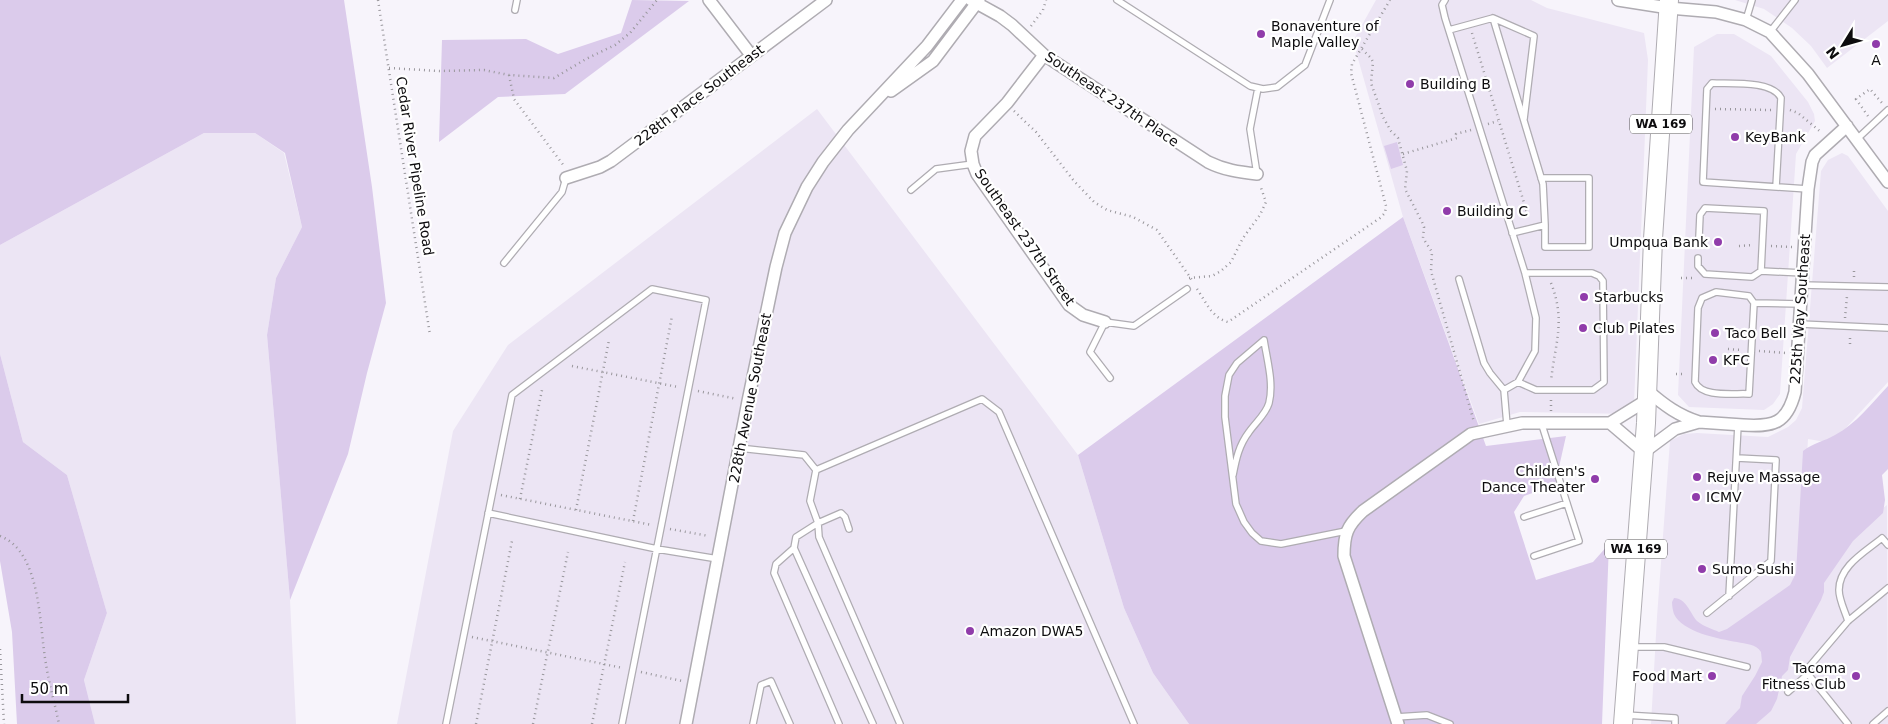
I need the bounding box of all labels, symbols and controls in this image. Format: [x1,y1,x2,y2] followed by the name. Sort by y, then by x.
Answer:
[1271,18,1380,50] place label: Bonaventure of Maple Valley
[1818,20,1868,70] north arrow
[1255,28,1267,40] marker: Bonaventure of Maple Valley
[1870,38,1882,50] marker: A
[631,41,767,149] street label: 228th Place Southeast
[1823,43,1843,62] text: N
[1042,48,1182,150] street label: Southeast 237th Place
[1871,52,1881,68] place label: A
[393,75,437,257] street label: Cedar River Pipeline Road
[1420,76,1491,92] place label: Building B
[1404,78,1416,90] marker: Building B
[1630,115,1692,134] road number: WA 169
[1745,129,1806,145] place label: KeyBank
[1729,131,1741,143] marker: KeyBank
[972,166,1079,309] street label: Southeast 237th Street
[1457,203,1528,219] place label: Building C
[1441,205,1453,217] marker: Building C
[1787,233,1813,385] street label: 225th Way Southeast
[1609,234,1709,250] place label: Umpqua Bank
[1712,236,1724,248] marker: Umpqua Bank
[1594,289,1664,305] place label: Starbucks
[1578,291,1590,303] marker: Starbucks
[726,311,774,484] street label: 228th Avenue Southeast
[1593,320,1675,336] place label: Club Pilates
[1577,322,1589,334] marker: Club Pilates
[1724,325,1787,341] place label: Taco Bell
[1709,327,1721,339] marker: Taco Bell
[1723,352,1750,368] place label: KFC
[1707,354,1719,366] marker: KFC
[1482,463,1585,495] place label: Children's Dance Theater
[1707,469,1820,485] place label: Rejuve Massage
[1691,471,1703,483] marker: Rejuve Massage
[1589,473,1601,485] marker: Children's Dance Theater
[1706,489,1742,505] place label: ICMV
[1690,491,1702,503] marker: ICMV
[1605,540,1667,558] road number: WA 169
[1712,561,1794,577] place label: Sumo Sushi
[1696,563,1708,575] marker: Sumo Sushi
[980,623,1083,639] place label: Amazon DWA5
[964,625,976,637] marker: Amazon DWA5
[1762,660,1846,692] place label: Tacoma Fitness Club
[1632,668,1702,684] place label: Food Mart
[1706,670,1718,682] marker: Food Mart
[1850,670,1862,682] marker: Tacoma Fitness Club
[22,672,129,704] scale bar
[30,680,68,698] text: 50 m

